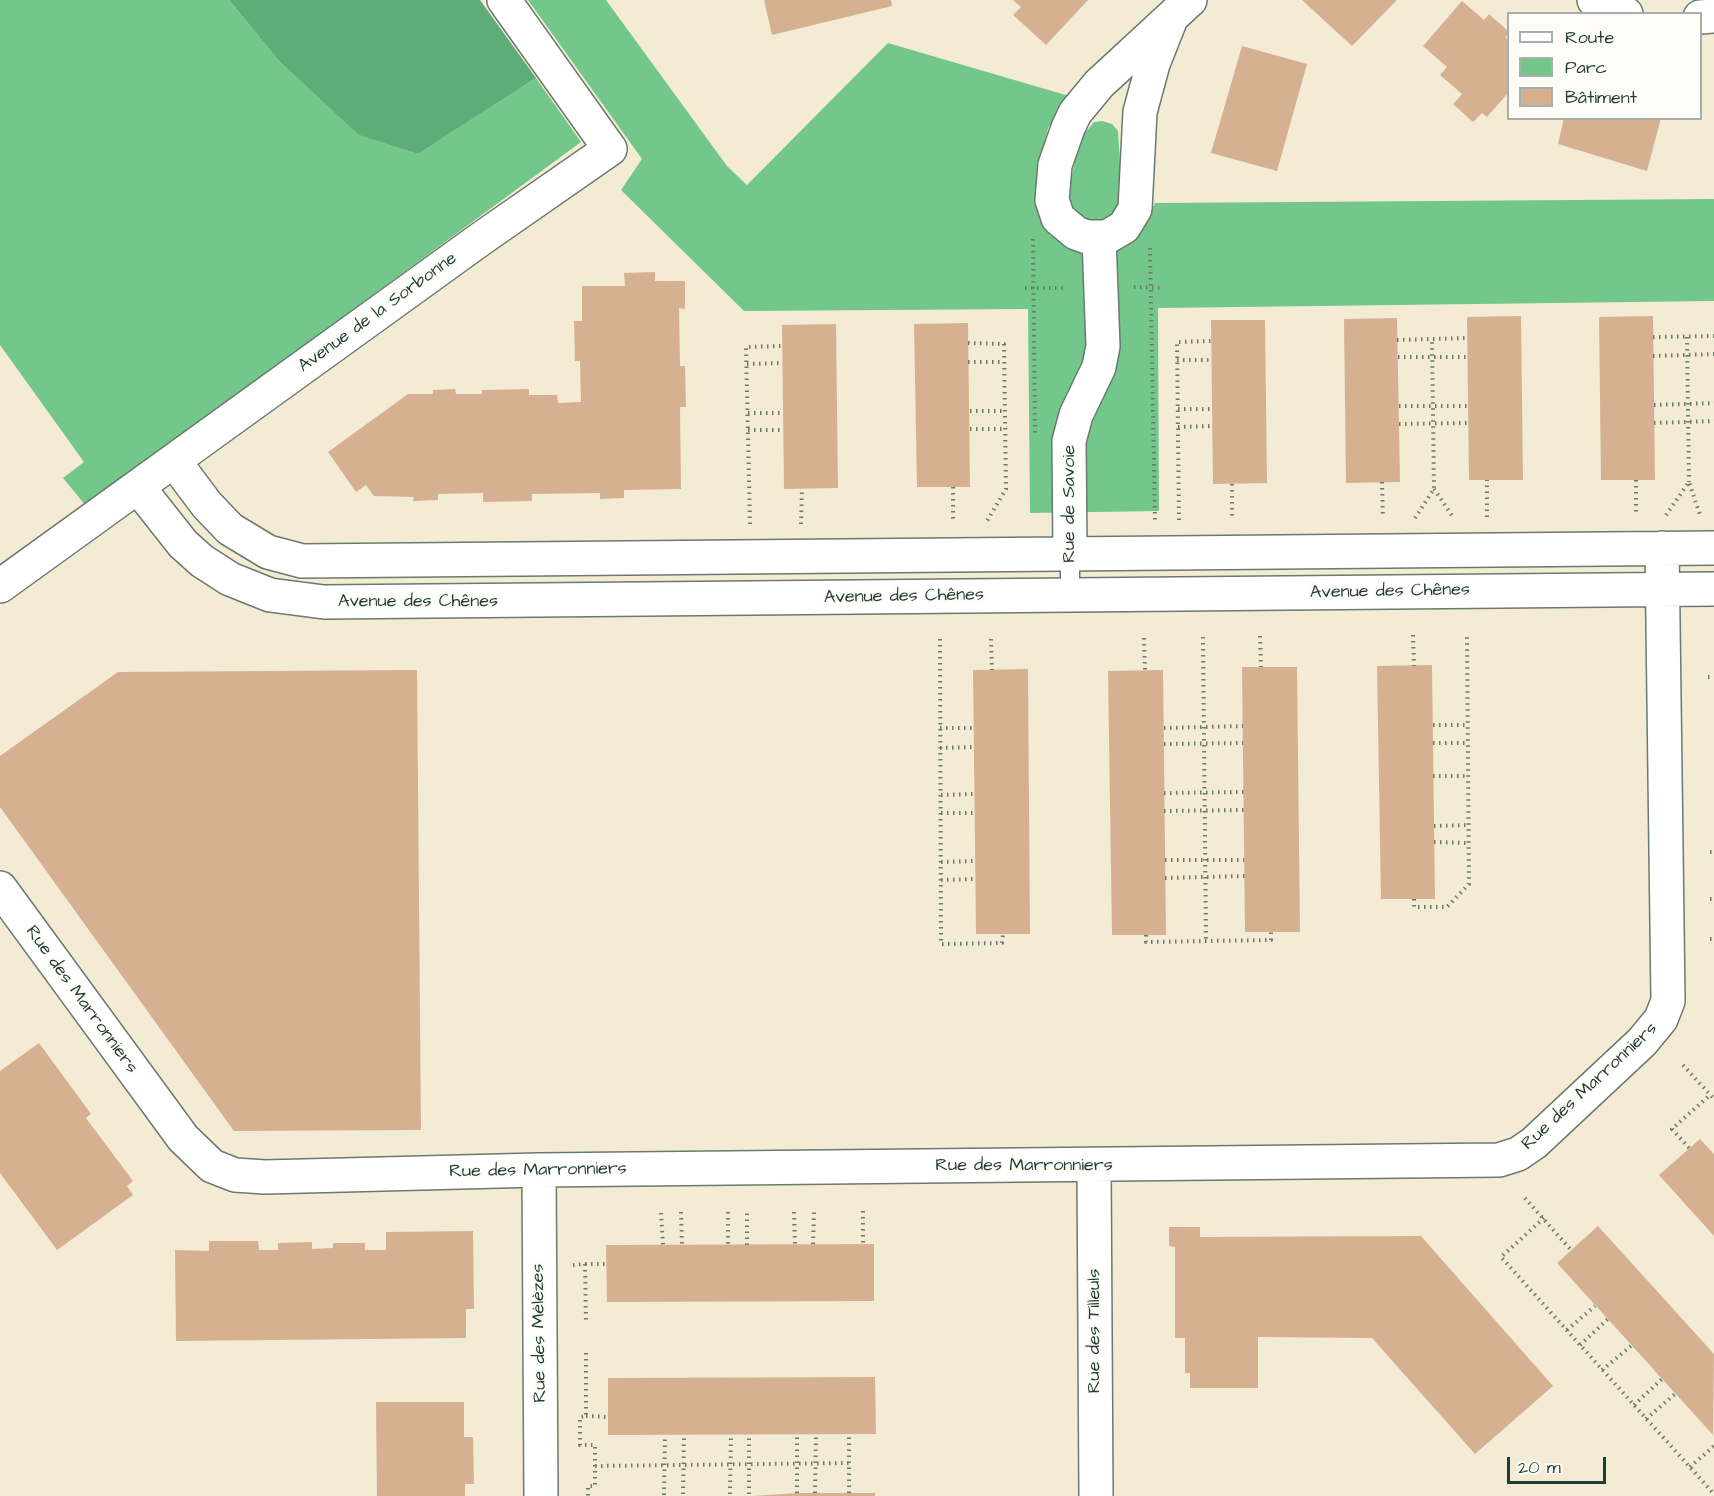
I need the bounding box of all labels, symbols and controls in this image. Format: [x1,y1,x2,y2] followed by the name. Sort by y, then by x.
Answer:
[1507,12,1702,120] legend
[1565,25,1614,50] text: Route
[1565,55,1607,80] text: Parc
[1565,85,1637,110] text: Bâtiment
[295,248,461,378] street label: Avenue de la Sorbonne
[1059,445,1081,563] street label: Rue de Savoie
[1310,580,1470,604] street label: Avenue des Chênes
[824,585,984,609] street label: Avenue des Chênes
[338,591,498,613] street label: Avenue des Chênes
[20,922,142,1078] street label: Rue des Marronniers
[1518,1019,1662,1155] street label: Rue des Marronniers
[935,1155,1113,1177] street label: Rue des Marronniers
[449,1159,627,1183] street label: Rue des Marronniers
[528,1263,552,1403] street label: Rue des Mélèzes
[1084,1269,1106,1393] street label: Rue des Tilleuls
[1510,1445,1609,1483] scale bar
[1518,1455,1561,1480] text: 20 m

